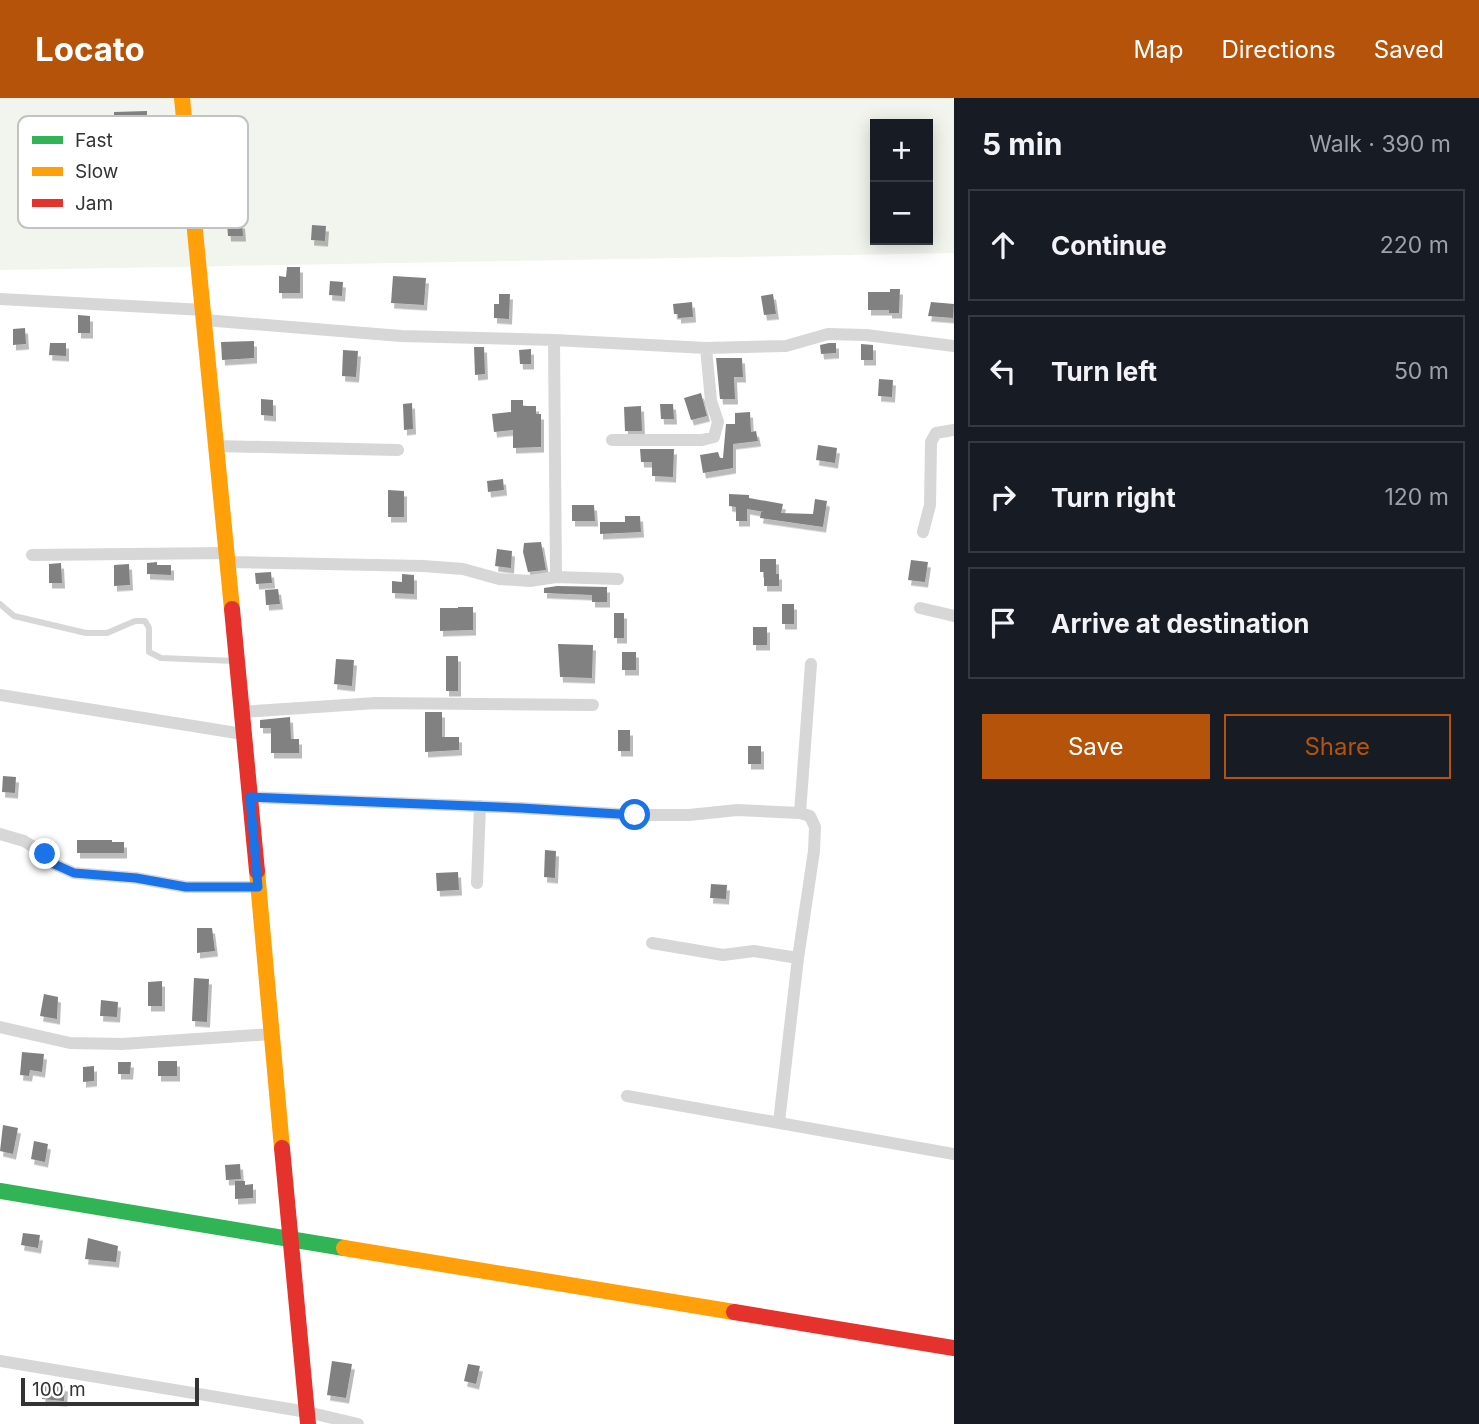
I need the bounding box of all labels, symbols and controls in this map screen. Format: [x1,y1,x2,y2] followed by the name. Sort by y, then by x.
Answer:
[35,29,145,69] text: Locato
[1134,35,1183,64] text: Map
[1221,35,1336,64] text: Directions
[1374,35,1444,64] text: Saved
[18,116,248,228] legend
[870,119,933,245] map controls
[870,119,933,182] button: +
[982,126,1062,162] text: 5 min
[75,129,113,152] text: Fast
[1309,130,1451,158] text: Walk · 390 m
[75,160,118,183] text: Slow
[870,182,933,245] button: −
[75,192,113,215] text: Jam
[984,226,1022,264] icon: ahead
[1051,230,1167,261] text: Continue
[1380,231,1449,259] text: 220 m
[984,352,1022,390] icon: left
[1051,356,1157,387] text: Turn left
[1394,357,1449,385] text: 50 m
[984,478,1022,516] icon: right
[1051,482,1176,513] text: Turn right
[1384,483,1449,511] text: 120 m
[984,604,1022,642] icon: arrive
[1051,608,1310,639] text: Arrive at destination
[982,714,1210,779] button: Save
[1224,714,1451,779] button: Share
[619,799,650,830] route start
[29,838,60,869] route end
[21,1375,200,1407] scale bar
[32,1378,86,1401] text: 100 m

